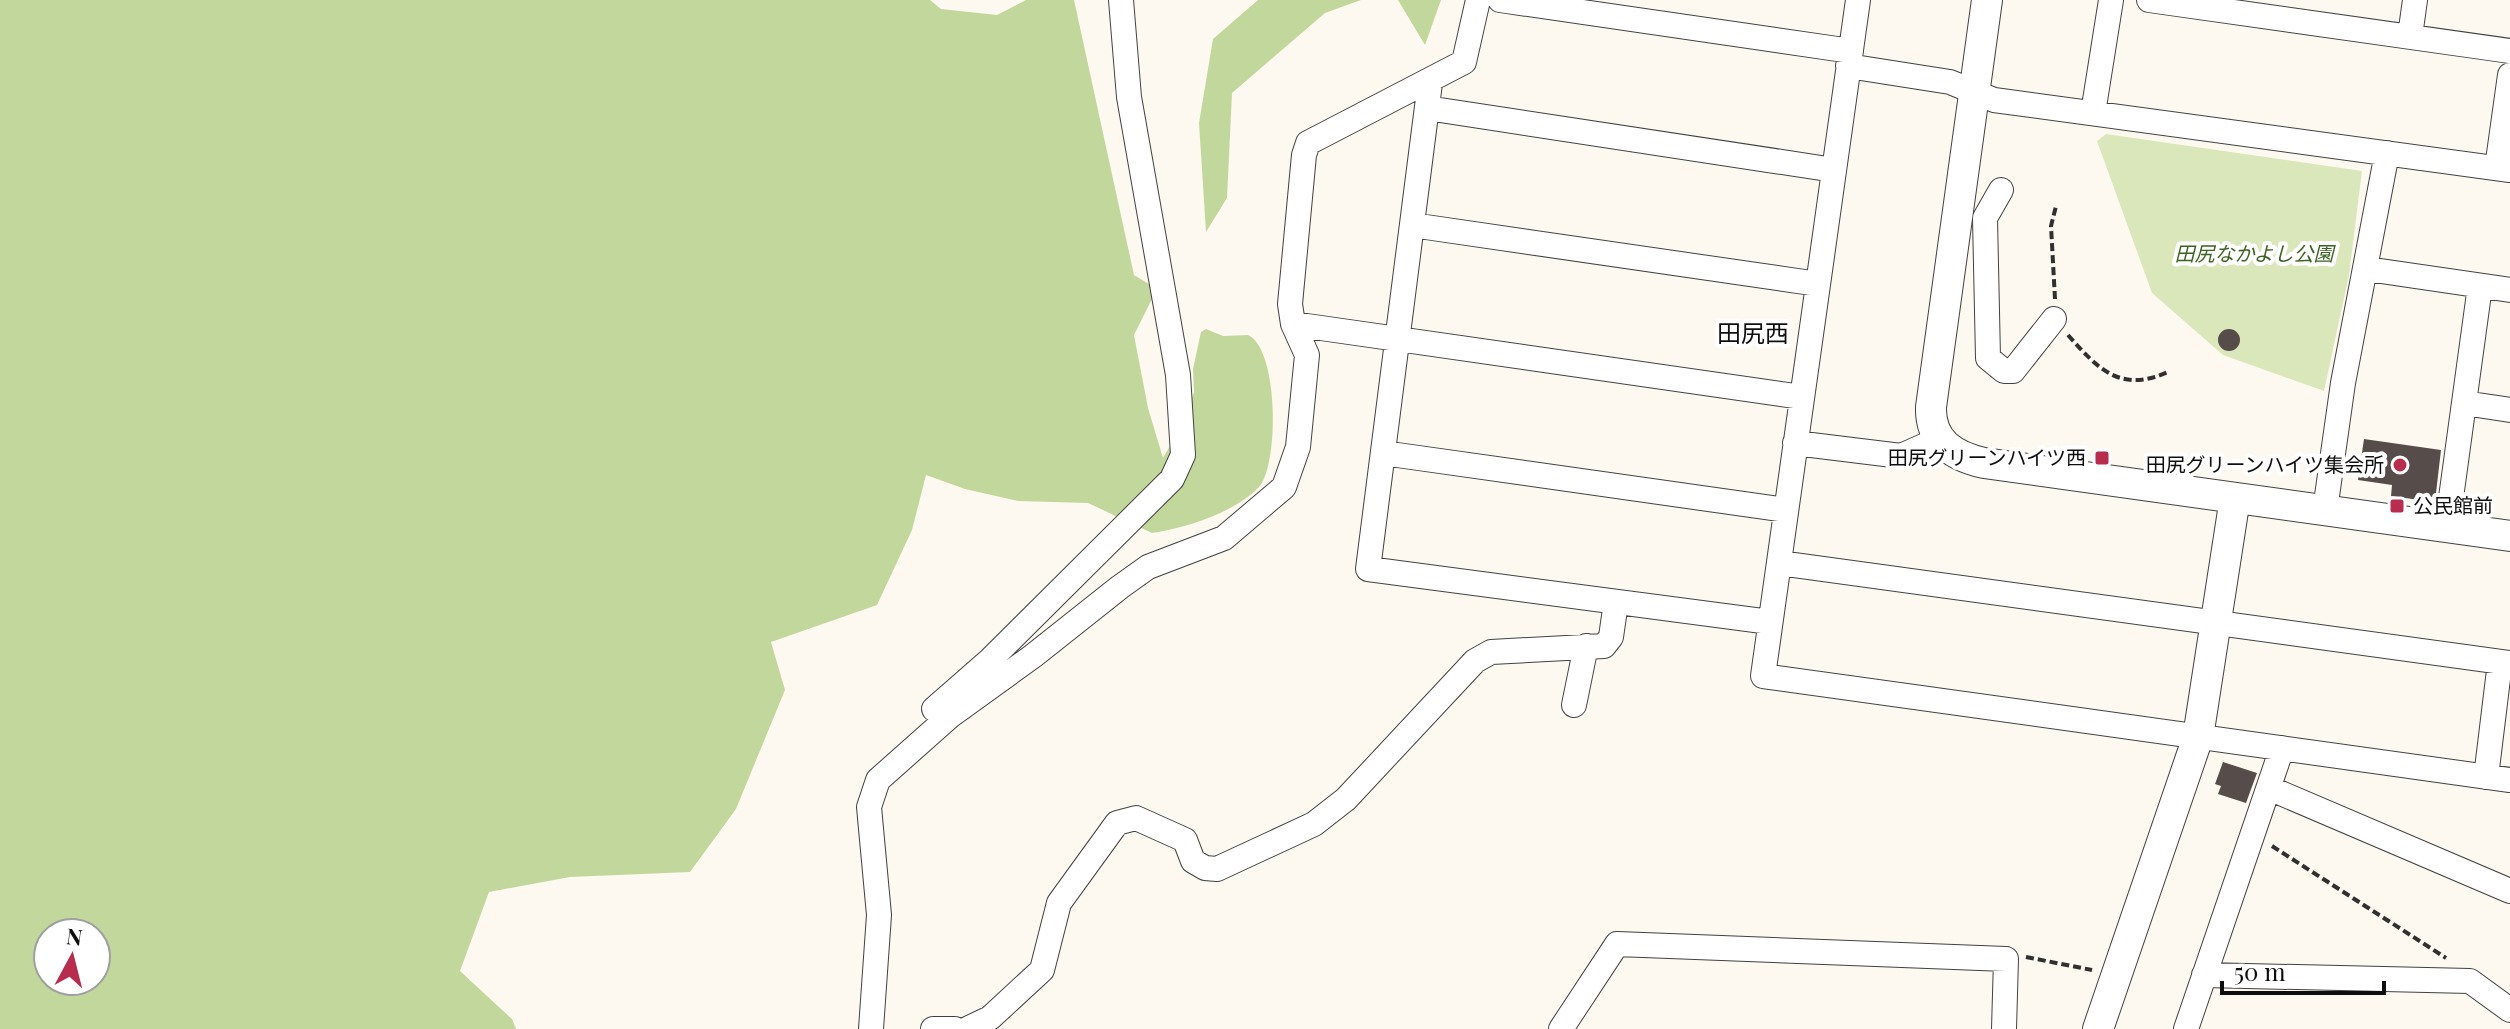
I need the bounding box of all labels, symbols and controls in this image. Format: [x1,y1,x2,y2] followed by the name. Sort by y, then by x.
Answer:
[2175,239,2337,266] park label: 田尻なかよし公園
[1717,316,1789,348] district label: 田尻西
[1887,443,2086,470] place label: 田尻グリーンハイツ西
[2093,449,2111,467] marker: 田尻グリーンハイツ西
[2145,450,2384,477] place label: 田尻グリーンハイツ集会所
[2391,456,2409,474] marker: 田尻グリーンハイツ集会所
[2413,491,2493,518] place label: 公民館前
[2388,497,2406,515] marker: 公民館前
[32,917,112,997] north arrow
[65,920,84,952] text: N
[2222,945,2384,995] scale bar
[2234,955,2286,987] text: 50 m

